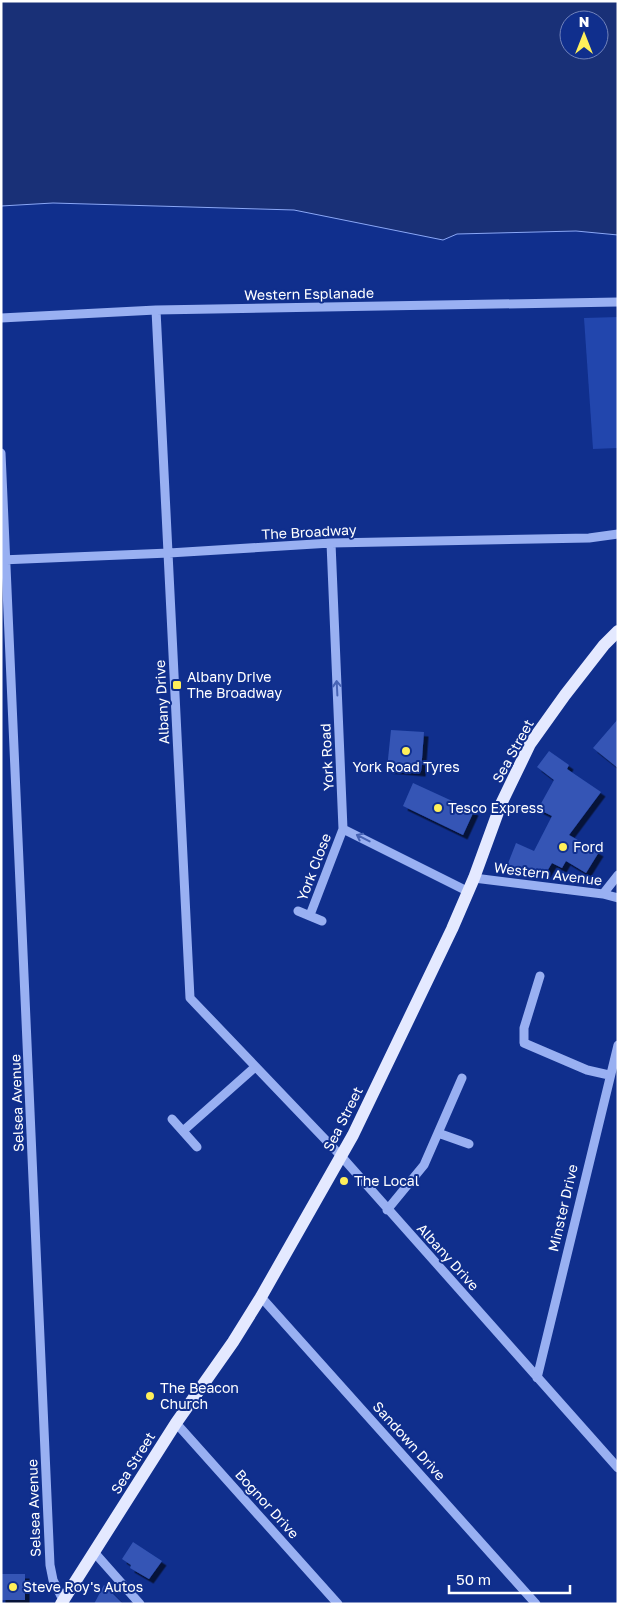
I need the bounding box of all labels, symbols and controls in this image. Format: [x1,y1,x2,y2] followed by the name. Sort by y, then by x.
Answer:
[559,10,609,60] north arrow
[579,13,589,30] text: N
[244,284,374,303] street label: Western Esplanade
[261,521,357,542] street label: The Broadway
[151,659,172,745] street label: Albany Drive
[187,668,282,701] place label: Albany Drive The Broadway
[171,679,183,691] marker: Albany Drive The Broadway
[333,680,342,696] one-way arrow
[488,716,537,785] street label: Sea Street
[316,723,337,791] street label: York Road
[400,745,412,757] marker: York Road Tyres
[352,758,460,775] place label: York Road Tyres
[448,799,544,816] place label: Tesco Express
[432,802,444,814] marker: Tesco Express
[293,831,334,903] street label: York Close
[355,833,370,843] one-way arrow
[573,838,604,855] place label: Ford
[557,841,569,853] marker: Ford
[493,858,603,889] street label: Western Avenue
[6,1054,27,1152] street label: Selsea Avenue
[319,1084,366,1154] street label: Sea Street
[544,1163,581,1253] street label: Minster Drive
[354,1172,419,1189] place label: The Local
[338,1175,350,1187] marker: The Local
[414,1220,483,1294] street label: Albany Drive
[160,1379,239,1412] place label: The Beacon Church
[144,1390,156,1402] marker: The Beacon Church
[369,1398,449,1484] street label: Sandown Drive
[107,1429,158,1497] street label: Sea Street
[23,1459,44,1557] street label: Selsea Avenue
[232,1466,303,1542] street label: Bognor Drive
[449,1562,570,1594] scale bar
[456,1570,491,1588] text: 50 m
[23,1578,143,1595] place label: Steve Roy's Autos
[7,1581,19,1593] marker: Steve Roy's Autos

